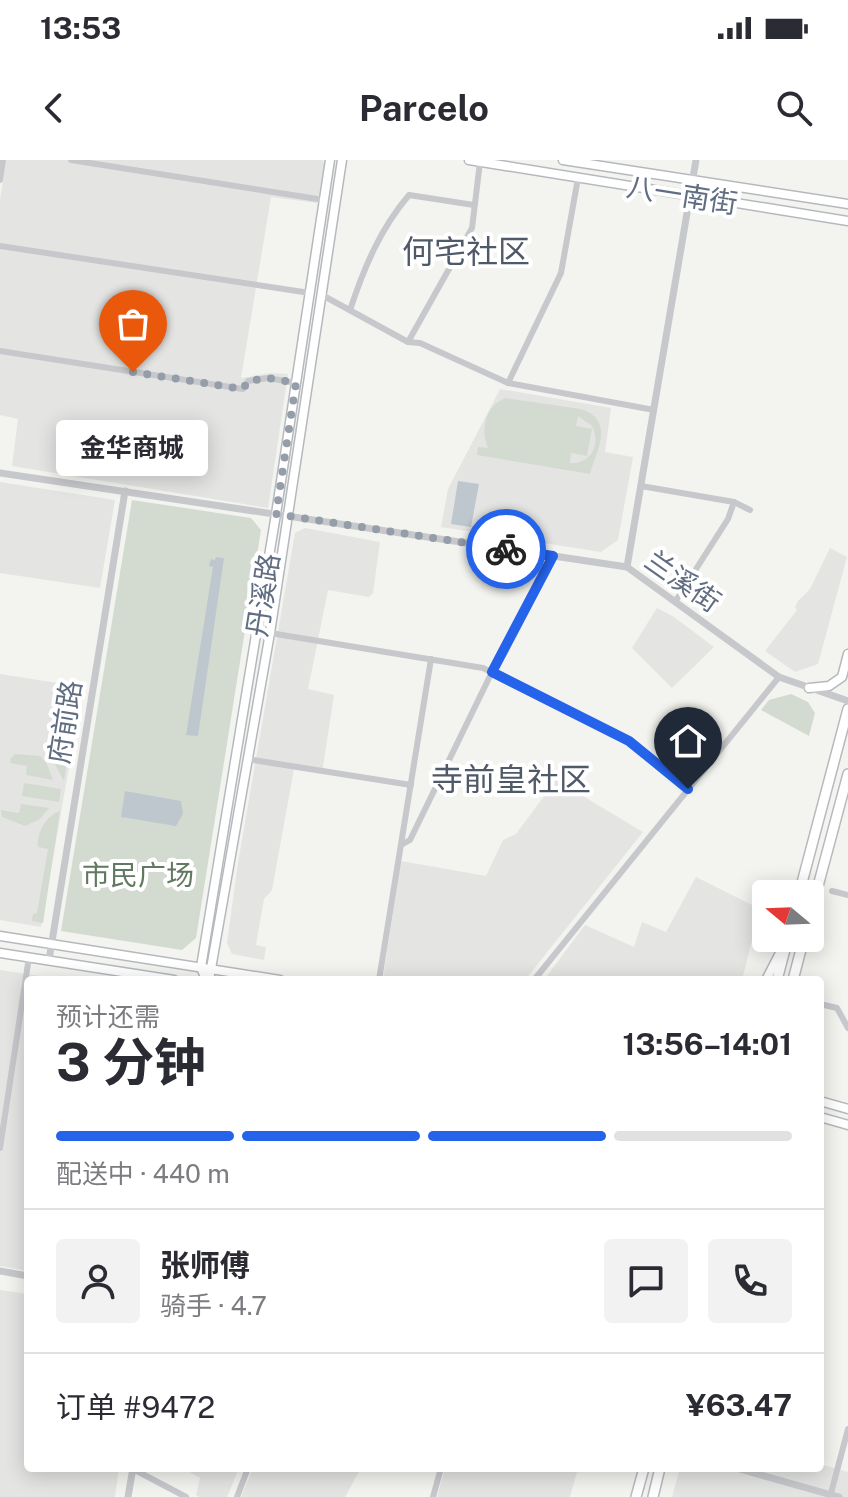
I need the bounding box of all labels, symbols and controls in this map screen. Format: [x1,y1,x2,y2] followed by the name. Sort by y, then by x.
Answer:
[40,10,121,46] text: 13:53
[32,86,76,130] icon: back
[772,86,816,130] icon: search
[359,87,489,129] text: Parcelo
[624,169,740,220] street label: 八一南街
[402,233,530,270] district label: 何宅社区
[99,290,167,372] pin
[111,302,155,346] icon: bag
[57,420,209,476] callout: 金华商城
[80,432,184,463] text: 金华商城
[466,509,546,589] courier
[484,527,528,571] icon: bike
[639,543,727,618] street label: 兰溪街
[240,551,285,639] street label: 丹溪路
[42,678,87,766] street label: 府前路
[654,707,722,789] pin
[666,719,710,763] icon: home
[431,761,591,798] district label: 寺前皇社区
[82,858,194,891] park label: 市民广场
[752,880,824,952] north arrow
[752,880,824,952] map controls
[56,1001,160,1032] text: 预计还需
[623,1026,792,1062] text: 13:56–14:01
[56,1032,206,1093] text: 3 分钟
[56,1158,230,1189] text: 配送中 · 440 m
[56,1239,140,1323] button: person
[604,1239,688,1323] button: chat
[708,1239,792,1323] button: phone
[160,1247,250,1283] text: 张师傅
[160,1290,267,1321] text: 骑手 · 4.7
[686,1387,792,1423] text: ¥63.47
[56,1389,215,1425] text: 订单 #9472

